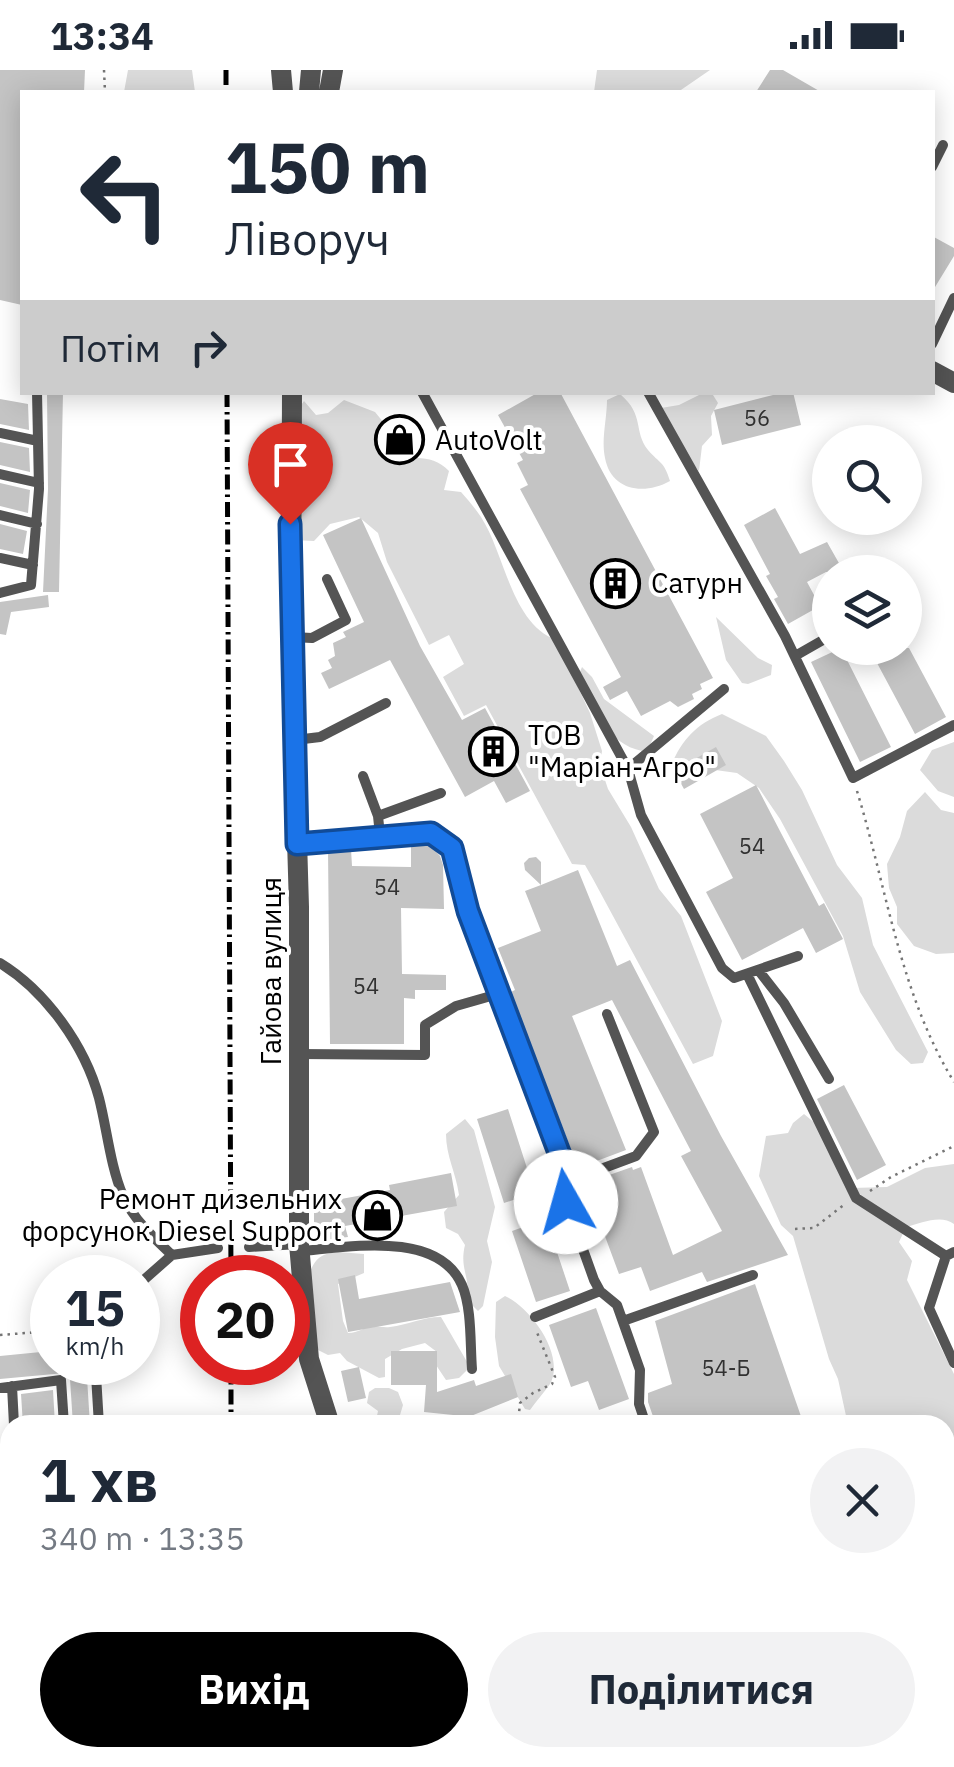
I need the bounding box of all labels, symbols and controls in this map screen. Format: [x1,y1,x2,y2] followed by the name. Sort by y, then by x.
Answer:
[50,11,154,60] text: 13:34
[225,121,430,212] text: 150 m
[60,130,190,260] icon: left
[225,209,390,267] text: Ліворуч
[181,320,236,375] icon: right
[60,323,161,372] text: Потім
[744,403,770,432] house number: 56
[374,414,426,466] shop icon: AutoVolt
[435,421,543,458] place label: AutoVolt
[248,422,333,525] pin
[812,425,922,665] map controls
[812,425,922,535] button: search
[263,437,318,492] icon: arrive
[812,555,922,665] button: layers
[590,557,642,609] building icon: Сатурн
[651,564,743,601] place label: Сатурн
[528,716,716,785] place label: ТОВ "Маріан-Агро"
[467,725,519,777] building icon: ТОВ "Маріан-Агро"
[739,831,765,860] house number: 54
[374,872,400,901] house number: 54
[252,877,289,1065] street label: Гайова вулиця
[353,971,379,1000] house number: 54
[514,1150,618,1254] position arrow
[22,1180,342,1249] place label: Ремонт дизельних форсунок Diesel Support
[351,1189,403,1241] shop icon: Ремонт дизельних форсунок Diesel Support
[180,1255,310,1385] speed limit sign: 20
[65,1275,125,1340] text: 15
[66,1329,124,1362] text: km/h
[701,1353,751,1382] house number: 54-Б
[40,1440,158,1519] text: 1 хв
[810,1448,915,1553] button: close
[40,1517,245,1559] text: 340 m · 13:35
[40,1632,468,1747] button: Вихід
[488,1632,915,1747] button: Поділитися

